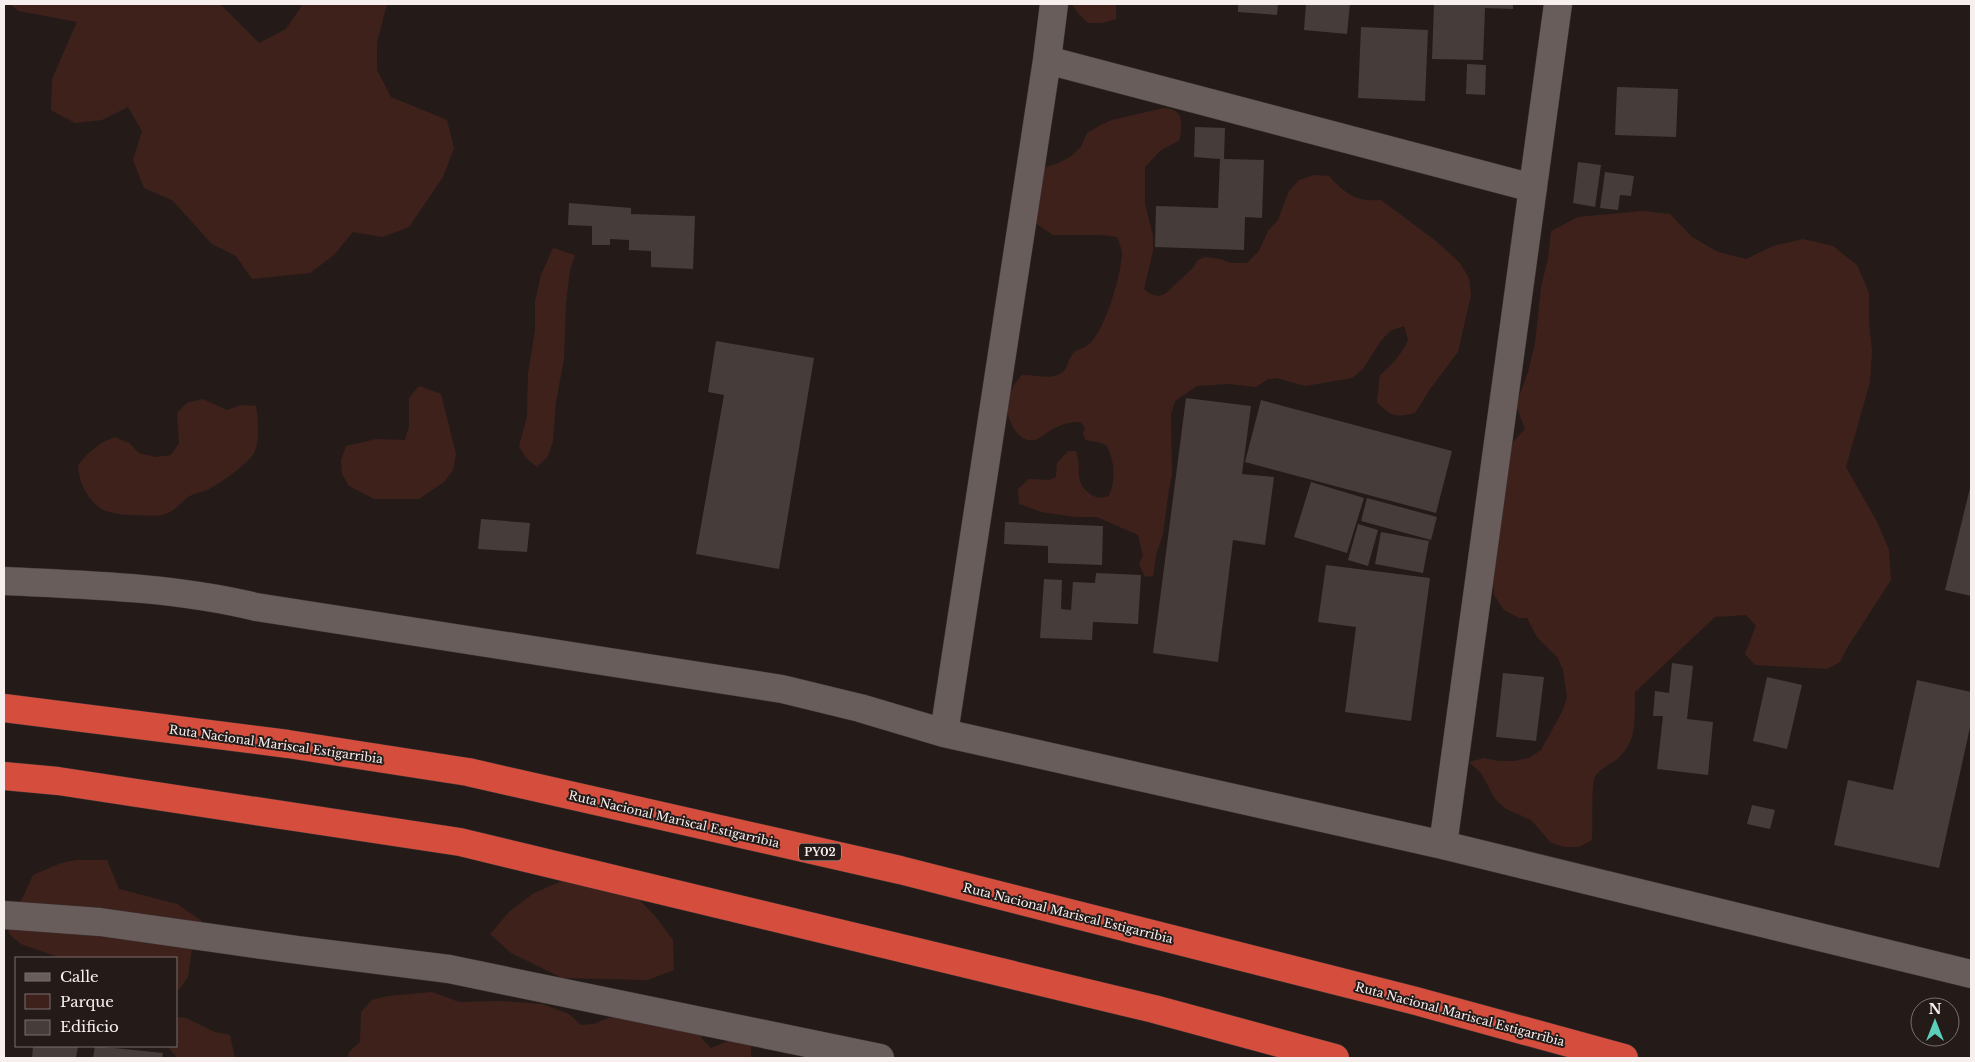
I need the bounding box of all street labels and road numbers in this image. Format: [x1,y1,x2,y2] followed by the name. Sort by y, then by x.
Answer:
[168,722,384,766] street label: Ruta Nacional Mariscal Estigarribia
[567,787,781,851] street label: Ruta Nacional Mariscal Estigarribia
[799,844,841,860] road number: PY02
[961,880,1175,946] street label: Ruta Nacional Mariscal Estigarribia
[1354,979,1567,1049] street label: Ruta Nacional Mariscal Estigarribia

